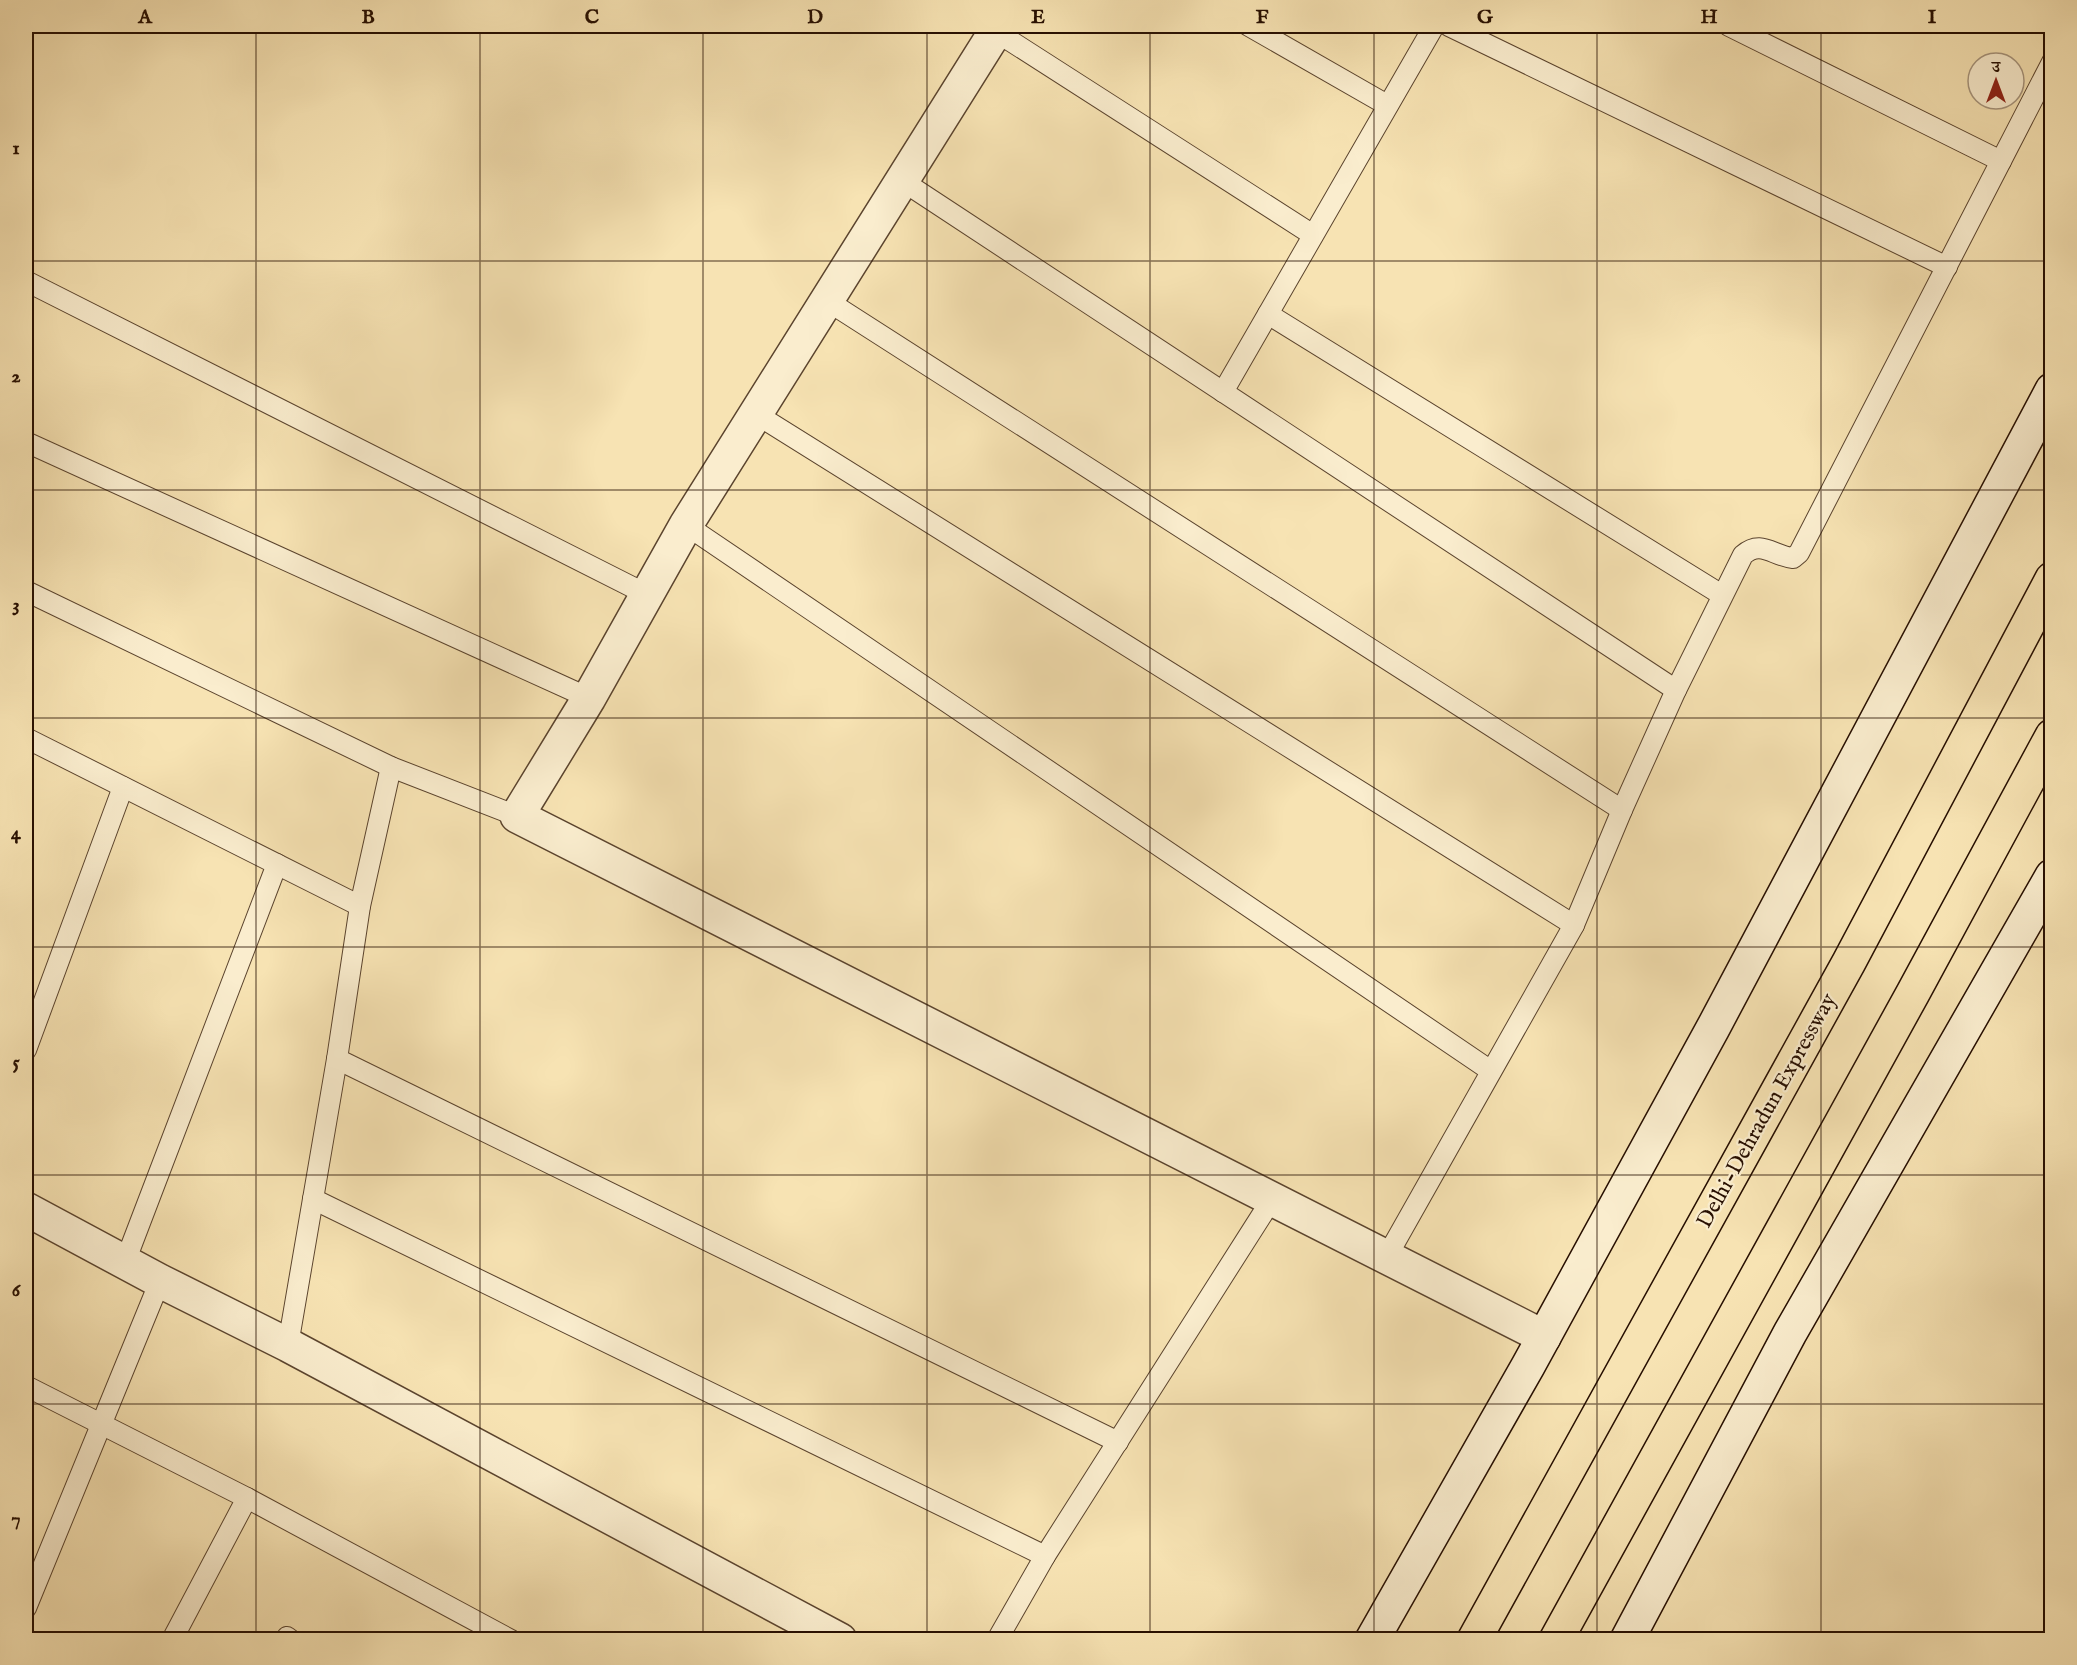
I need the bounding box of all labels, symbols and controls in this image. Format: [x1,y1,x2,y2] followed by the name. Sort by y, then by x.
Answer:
[137,5,153,30] text: A
[361,5,375,30] text: B
[585,5,599,30] text: C
[807,5,823,30] text: D
[1031,5,1045,30] text: E
[1256,5,1269,30] text: F
[1477,5,1494,30] text: G
[1700,5,1718,30] text: H
[1928,5,1937,30] text: I
[1966,51,2026,111] north arrow
[1991,58,2002,78] text: उ
[12,136,20,161] text: 1
[11,364,21,389] text: 2
[12,593,20,618] text: 3
[11,821,22,846] text: 4
[1691,988,1843,1233] street label: Delhi-Dehradun Expressway
[12,1050,20,1075] text: 5
[12,1278,22,1303] text: 6
[11,1507,21,1532] text: 7

